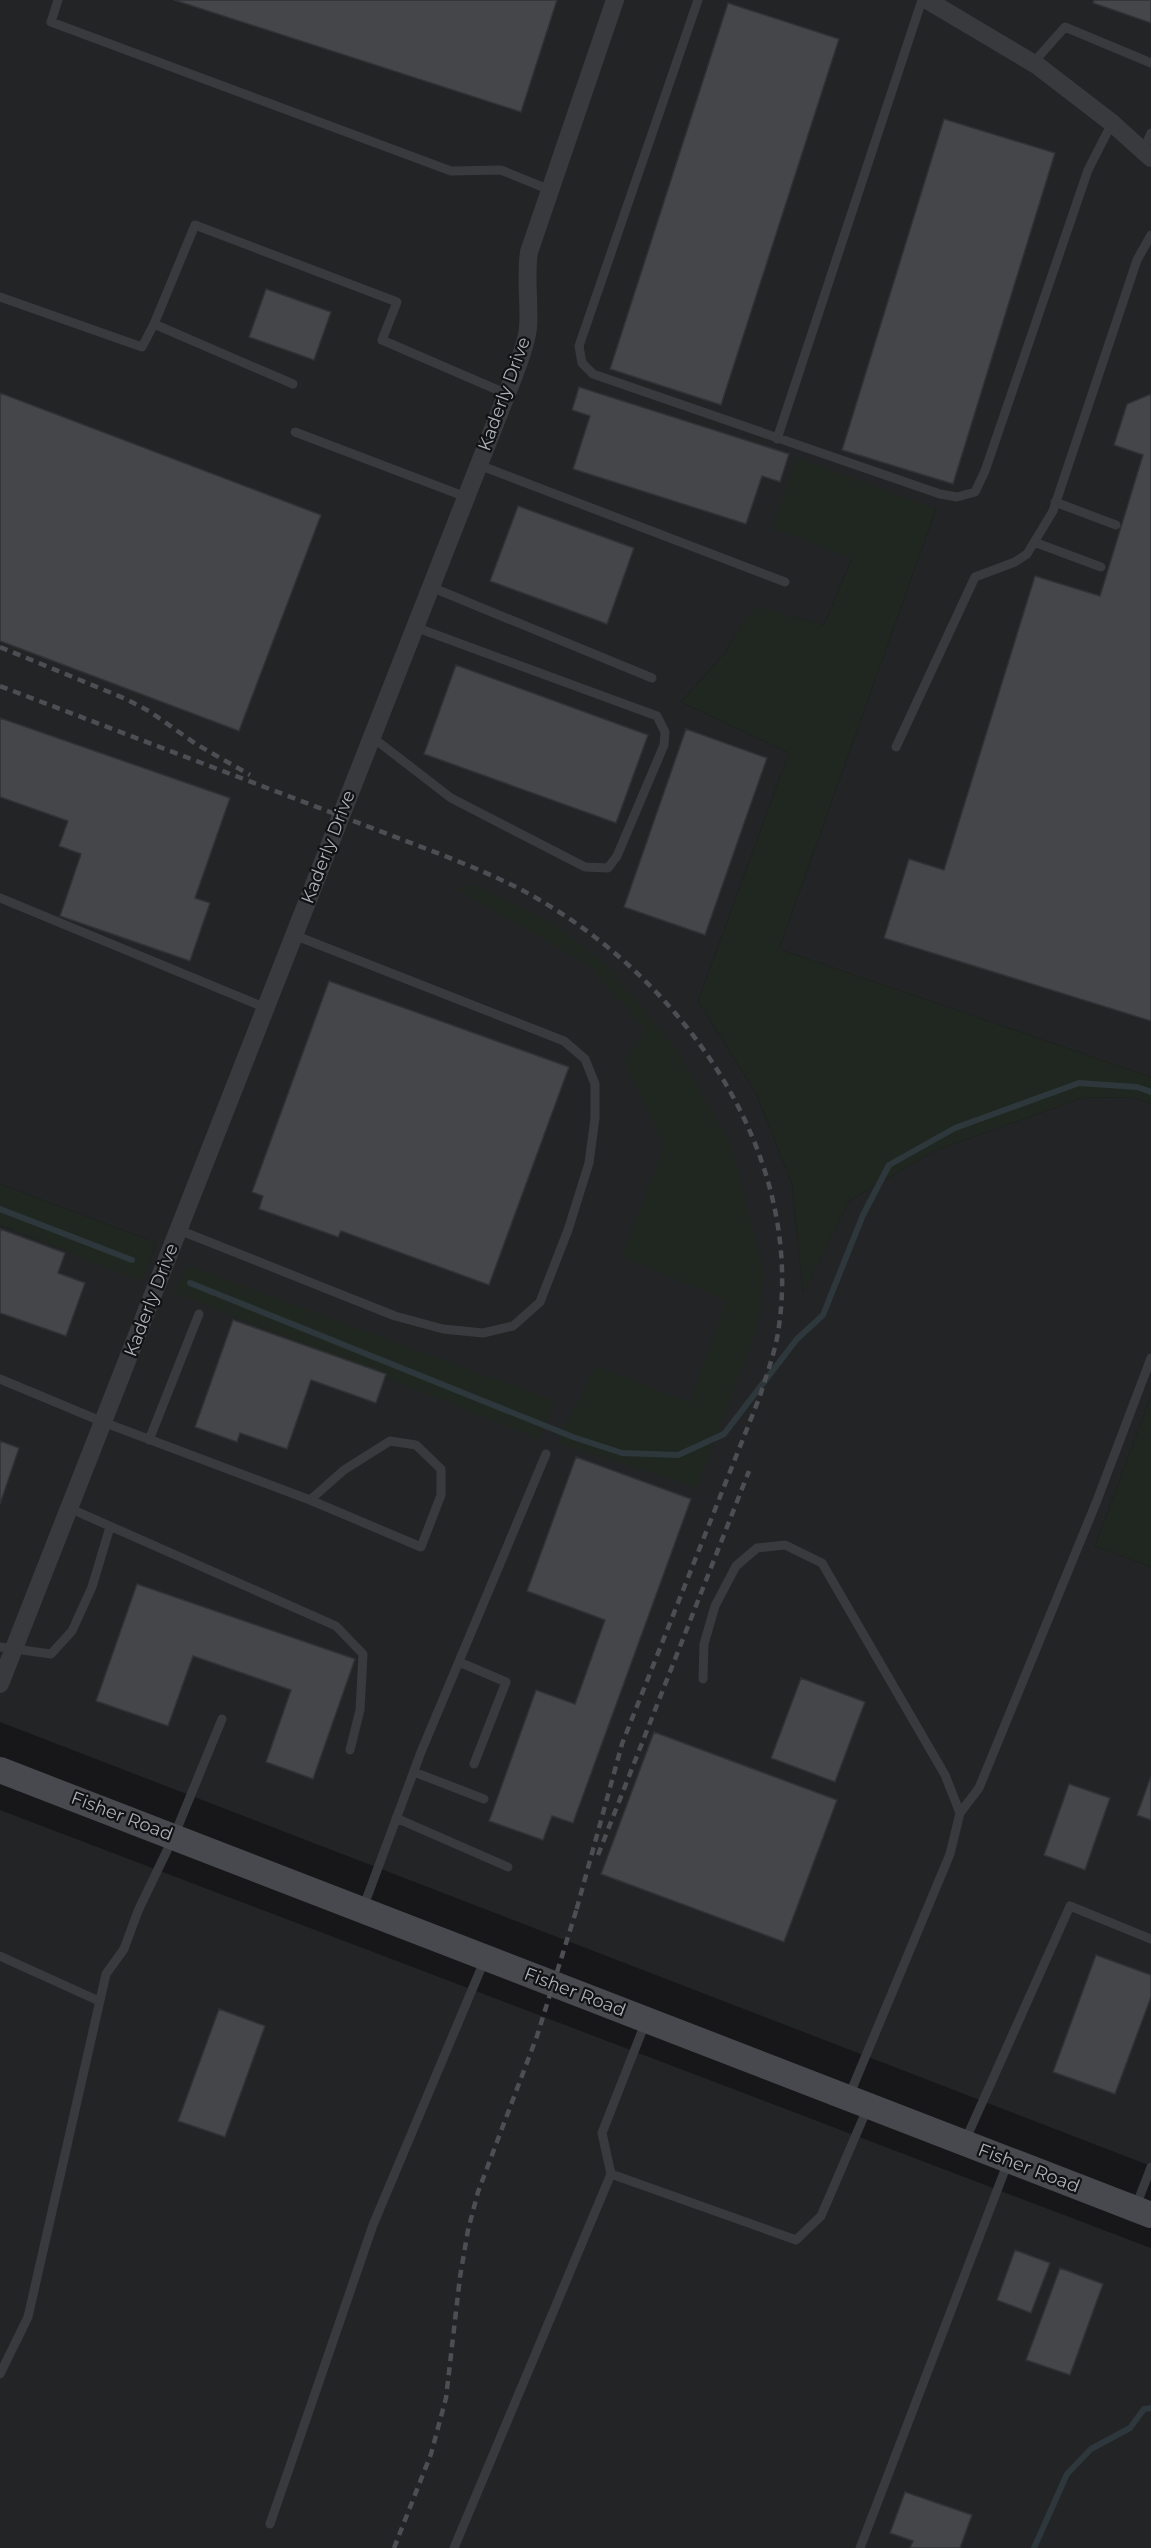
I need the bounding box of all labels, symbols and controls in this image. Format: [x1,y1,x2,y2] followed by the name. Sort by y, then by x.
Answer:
[473,334,535,454] street label: Kaderly Drive
[296,787,360,907] street label: Kaderly Drive
[119,1240,183,1360] street label: Kaderly Drive
[68,1787,176,1845] street label: Fisher Road
[521,1963,629,2021] street label: Fisher Road
[975,2139,1083,2197] street label: Fisher Road

